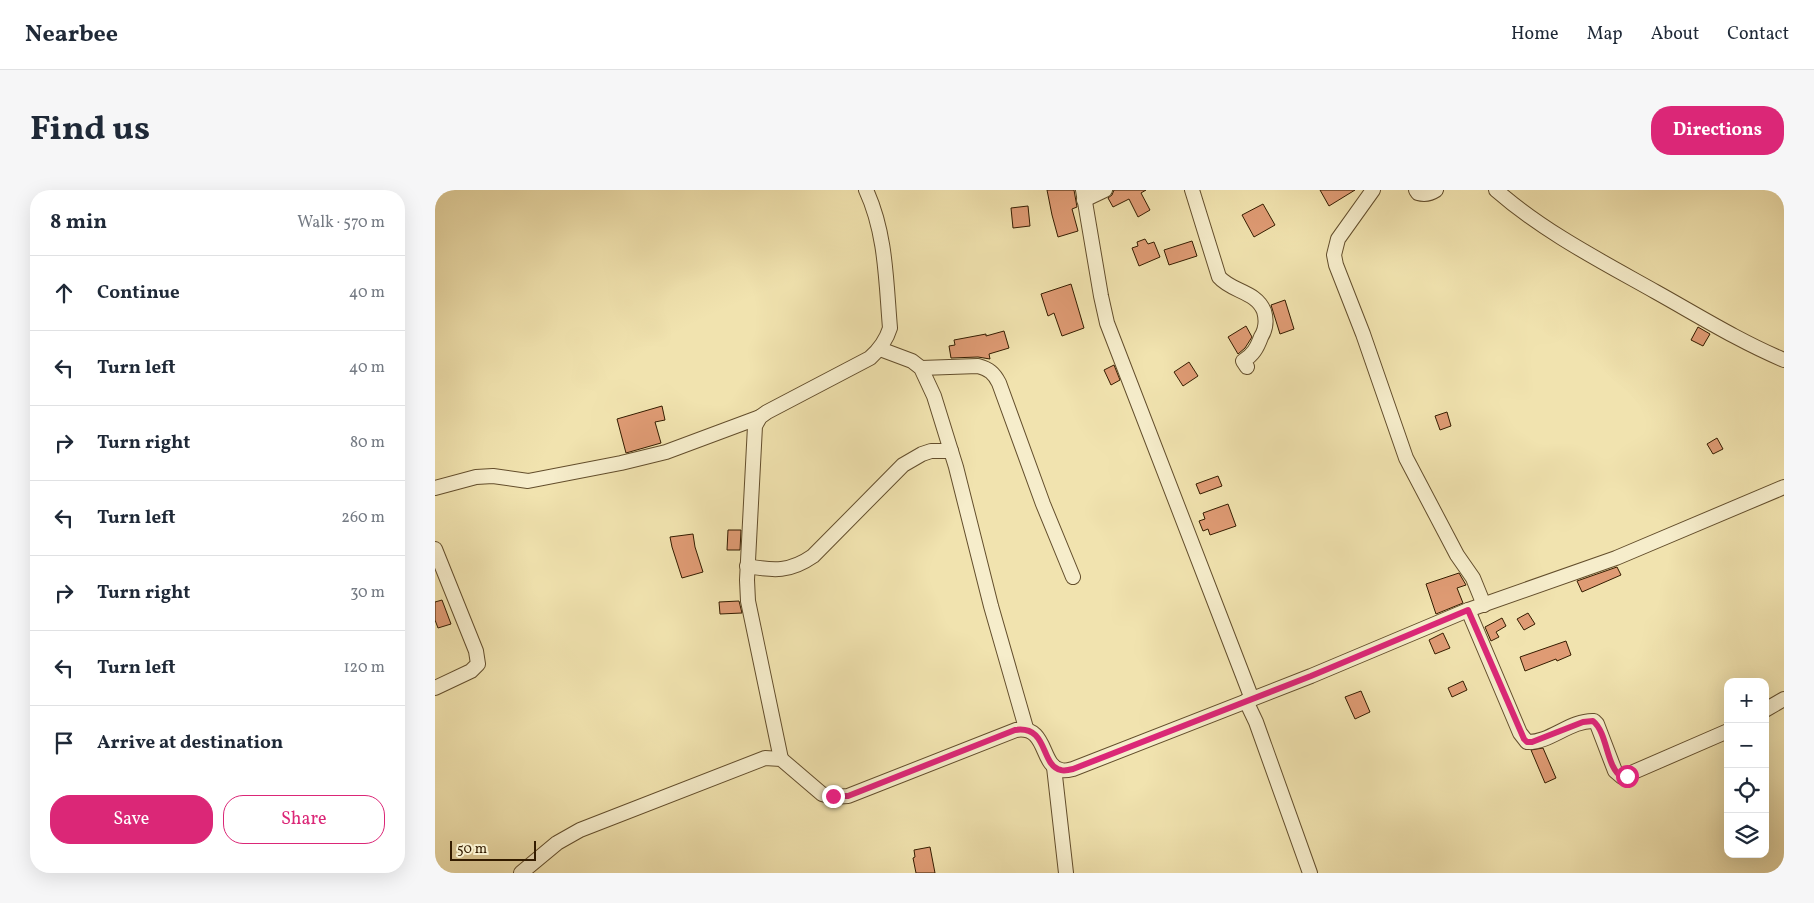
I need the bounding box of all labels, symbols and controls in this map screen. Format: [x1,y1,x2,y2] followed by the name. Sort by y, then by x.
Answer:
[25,18,118,52] text: Nearbee
[1511,22,1559,47] text: Home
[1587,22,1623,47] text: Map
[1651,22,1699,47] text: About
[1727,22,1789,47] text: Contact
[30,106,150,154] text: Find us
[1651,106,1784,155] button: Directions
[50,208,107,237] text: 8 min
[297,212,385,234] text: Walk · 570 m
[50,279,78,307] icon: ahead
[97,280,180,306] text: Continue
[349,282,385,304] text: 40 m
[50,354,78,382] icon: left
[97,355,176,381] text: Turn left
[349,357,385,379] text: 40 m
[50,429,78,457] icon: right
[97,430,190,456] text: Turn right
[350,432,385,454] text: 80 m
[50,504,78,532] icon: left
[97,505,176,531] text: Turn left
[341,507,385,529] text: 260 m
[50,579,78,607] icon: right
[97,580,190,606] text: Turn right
[350,582,385,604] text: 30 m
[50,654,78,682] icon: left
[97,655,176,681] text: Turn left
[343,657,385,679] text: 120 m
[1724,678,1769,858] map controls
[1724,678,1769,723] button: +
[1724,723,1769,768] button: −
[50,729,78,757] icon: arrive
[97,730,283,756] text: Arrive at destination
[1616,765,1639,788] route start
[1724,768,1769,813] button: locate
[822,785,845,808] route end
[50,795,213,844] button: Save
[223,795,385,844] button: Share
[1724,813,1769,858] button: layers
[450,838,536,861] scale bar
[457,840,487,859] text: 50 m

